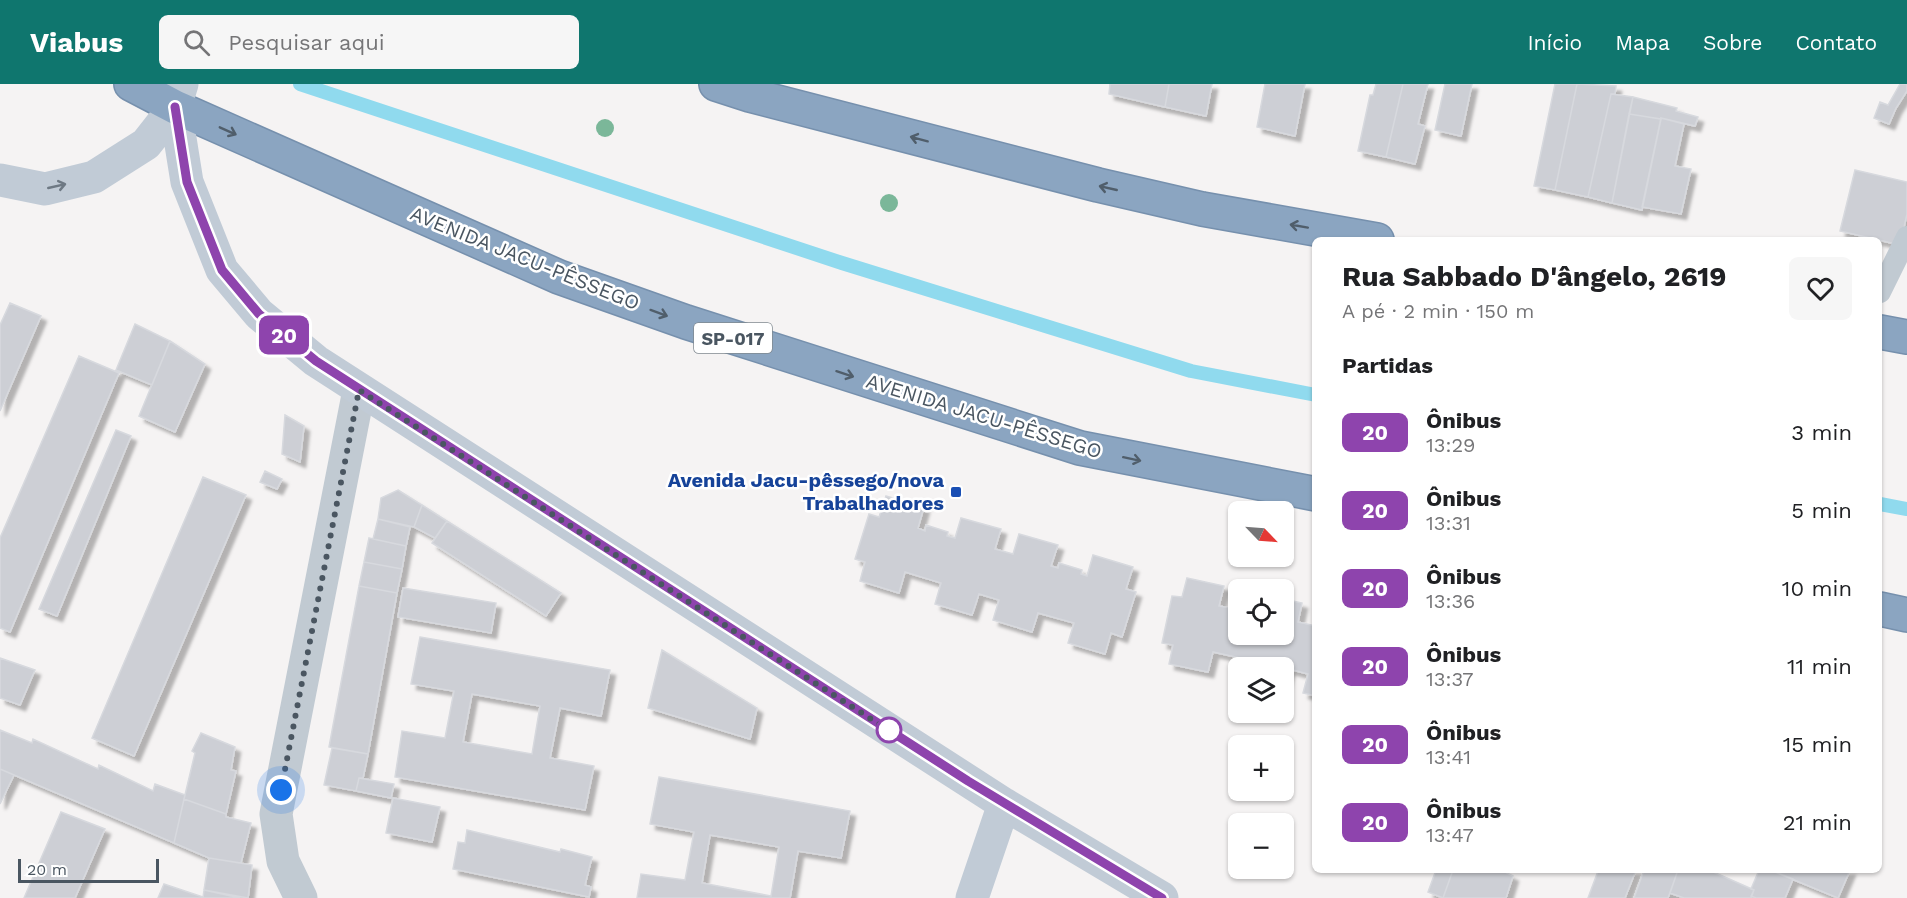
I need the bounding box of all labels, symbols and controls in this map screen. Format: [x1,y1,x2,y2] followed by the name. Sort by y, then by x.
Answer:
[159,15,579,69] search box
[30,26,123,59] text: Viabus
[180,26,213,59] icon: search
[228,30,385,55] text: Pesquisar aqui
[1527,30,1582,55] text: Início
[1615,30,1670,55] text: Mapa
[1703,30,1762,55] text: Sobre
[1795,30,1877,55] text: Contato
[219,125,237,137] one-way arrow
[910,132,929,144] one-way arrow
[48,179,67,191] one-way arrow
[1099,181,1118,193] one-way arrow
[407,201,643,315] street label: AVENIDA JACU-PÊSSEGO
[1290,221,1309,232] one-way arrow
[1789,257,1852,320] button: heart
[1342,260,1726,293] text: Rua Sabbado D'ângelo, 2619
[1342,299,1534,323] text: A pé · 2 min · 150 m
[649,308,668,319] one-way arrow
[257,316,311,354] line badge: 20
[271,323,297,348] text: 20
[694,323,772,353] road number: SP-017
[1342,353,1433,378] text: Partidas
[835,369,854,380] one-way arrow
[863,369,1105,463] street label: AVENIDA JACU-PÊSSEGO
[1426,408,1501,433] text: Ônibus
[1362,420,1388,445] text: 20
[1791,420,1852,445] text: 3 min
[1426,433,1475,457] text: 13:29
[1122,454,1141,465] one-way arrow
[668,468,944,515] place label: Avenida Jacu-pêssego/nova Trabalhadores
[949,485,963,499] marker: Avenida Jacu-pêssego/nova Trabalhadores
[1426,486,1501,511] text: Ônibus
[1362,498,1388,523] text: 20
[1791,498,1852,523] text: 5 min
[1228,501,1294,567] north arrow
[1228,501,1294,879] map controls
[1426,511,1471,535] text: 13:31
[1426,564,1501,589] text: Ônibus
[1362,576,1388,601] text: 20
[1782,576,1852,601] text: 10 min
[1228,579,1294,645] button: locate
[1426,589,1475,613] text: 13:36
[1426,642,1501,667] text: Ônibus
[1362,654,1388,679] text: 20
[1787,654,1852,679] text: 11 min
[1228,657,1294,723] button: layers
[1426,667,1473,691] text: 13:37
[876,717,902,743] unlabelled marker
[1426,720,1501,745] text: Ônibus
[1362,732,1388,757] text: 20
[1783,732,1852,757] text: 15 min
[1228,735,1294,801] button: +
[1426,745,1471,769] text: 13:41
[266,775,296,805] your location
[1426,798,1501,823] text: Ônibus
[1362,810,1388,835] text: 20
[1783,810,1852,835] text: 21 min
[1228,813,1294,879] button: −
[1426,823,1474,847] text: 13:47
[18,856,159,884] scale bar
[27,860,67,879] text: 20 m

